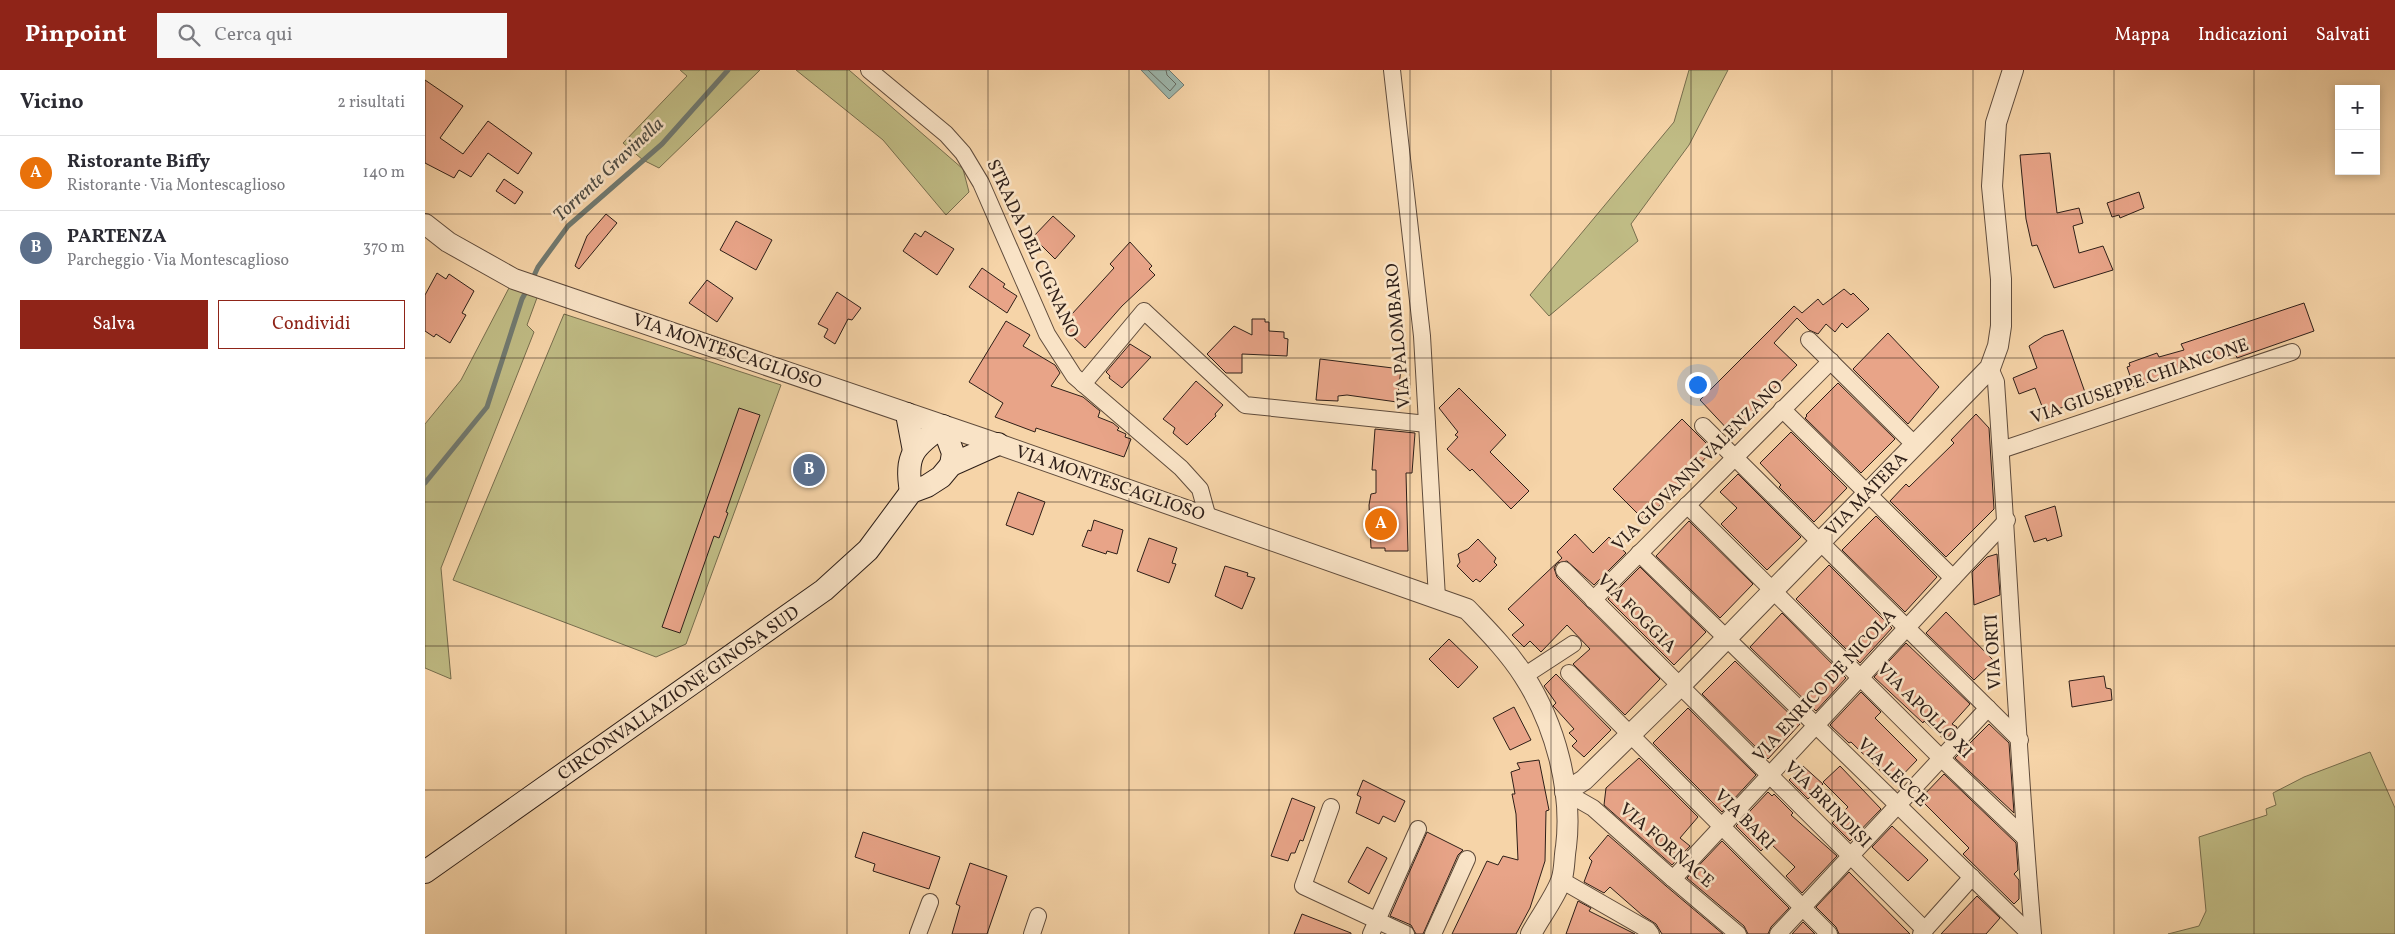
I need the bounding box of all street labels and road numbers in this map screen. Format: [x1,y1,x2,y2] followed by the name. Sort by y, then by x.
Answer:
[980,156,1084,342] street label: STRADA DEL CIGNANO
[1380,262,1418,410] street label: VIA PALOMBARO
[629,308,825,396] street label: VIA MONTESCAGLIOSO
[2028,333,2253,431] street label: VIA GIUSEPPE CHIANCONE
[1607,375,1789,557] street label: VIA GIOVANNI VALENZANO
[1012,440,1208,528] street label: VIA MONTESCAGLIOSO
[1820,447,1914,543] street label: VIA MATERA
[1591,569,1682,660] street label: VIA FOGGIA
[553,601,805,787] street label: CIRCONVALLAZIONE GINOSA SUD
[1747,604,1903,768] street label: VIA ENRICO DE NICOLA
[1980,614,2008,690] street label: VIA ORTI
[1870,657,1978,765] street label: VIA APOLLO XI
[1851,733,1933,813] street label: VIA LECCE
[1778,756,1876,854] street label: VIA BRINDISI
[1708,784,1780,856] street label: VIA BARI
[1613,798,1719,894] street label: VIA FORNACE

